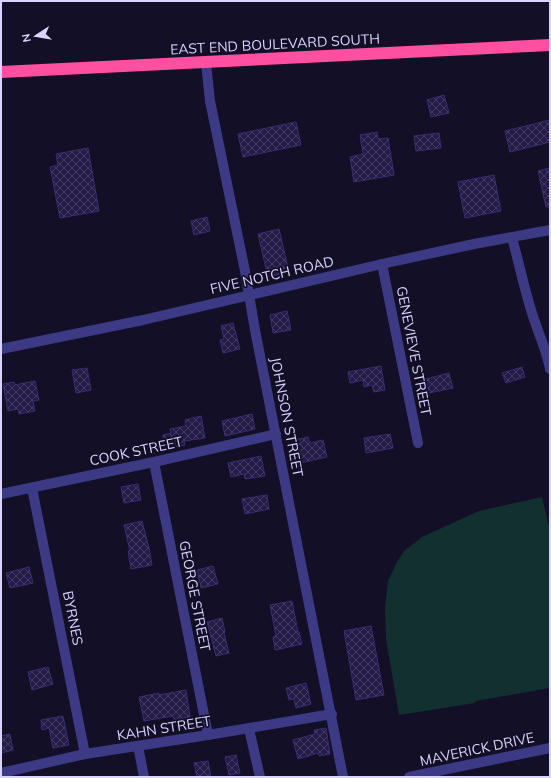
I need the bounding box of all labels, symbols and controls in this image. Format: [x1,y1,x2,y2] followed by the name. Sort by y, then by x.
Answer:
[16,16,56,56] north arrow
[170,30,380,58] street label: EAST END BOULEVARD SOUTH
[19,33,34,44] text: N
[208,252,336,298] street label: FIVE NOTCH ROAD
[393,285,435,418] street label: GENEVIEVE STREET
[267,356,308,479] street label: JOHNSON STREET
[88,432,185,470] street label: COOK STREET
[175,539,215,653] street label: GEORGE STREET
[59,589,87,647] street label: BYRNES
[116,712,213,744] street label: KAHN STREET
[418,728,536,770] street label: MAVERICK DRIVE

